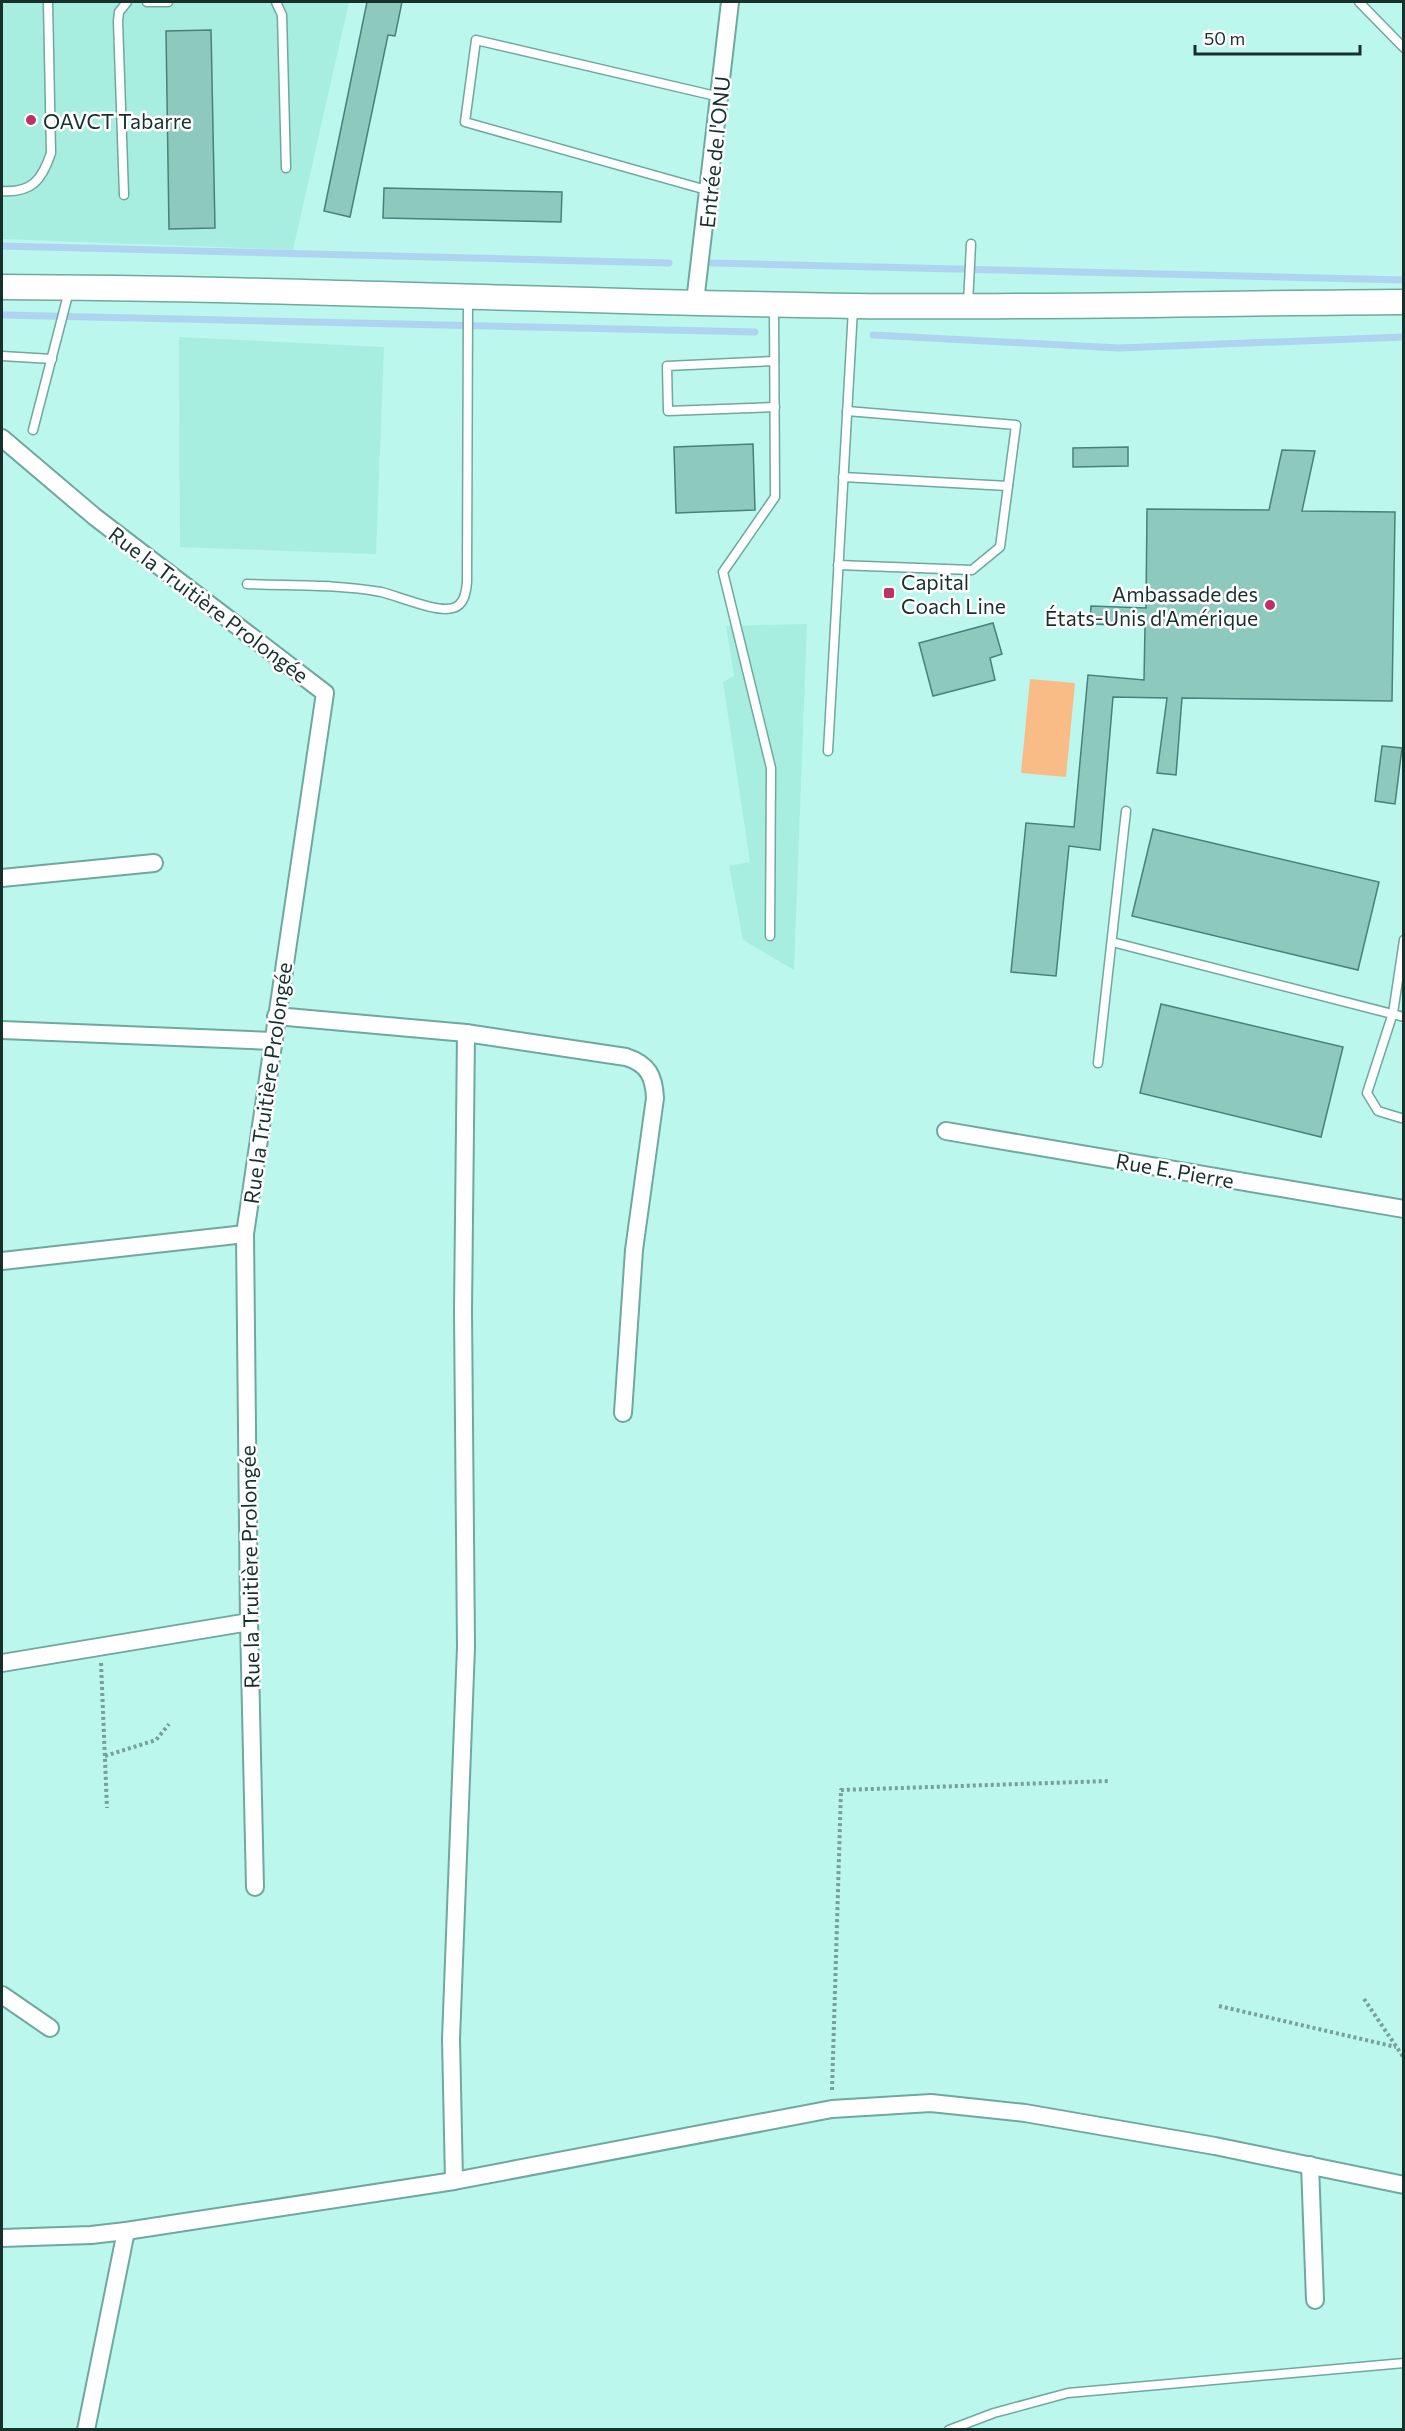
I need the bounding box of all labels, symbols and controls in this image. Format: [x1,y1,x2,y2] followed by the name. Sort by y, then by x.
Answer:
[1195,18,1360,56] scale bar
[1204,27,1245,49] text: 50 m
[694,75,734,229] street label: Entrée de l'ONU
[43,108,192,133] place label: OAVCT Tabarre
[24,113,38,127] marker: OAVCT Tabarre
[104,521,314,687] street label: Rue la Truitière Prolongée
[901,569,1006,618] place label: Capital Coach Line
[1045,581,1258,630] place label: Ambassade des États-Unis d'Amérique
[882,586,896,600] marker: Capital Coach Line
[1263,598,1277,612] marker: Ambassade des États-Unis d'Amérique
[238,961,296,1205] street label: Rue la Truitière Prolongée
[1114,1147,1236,1193] street label: Rue E. Pierre
[234,1445,264,1689] street label: Rue la Truitière Prolongée

